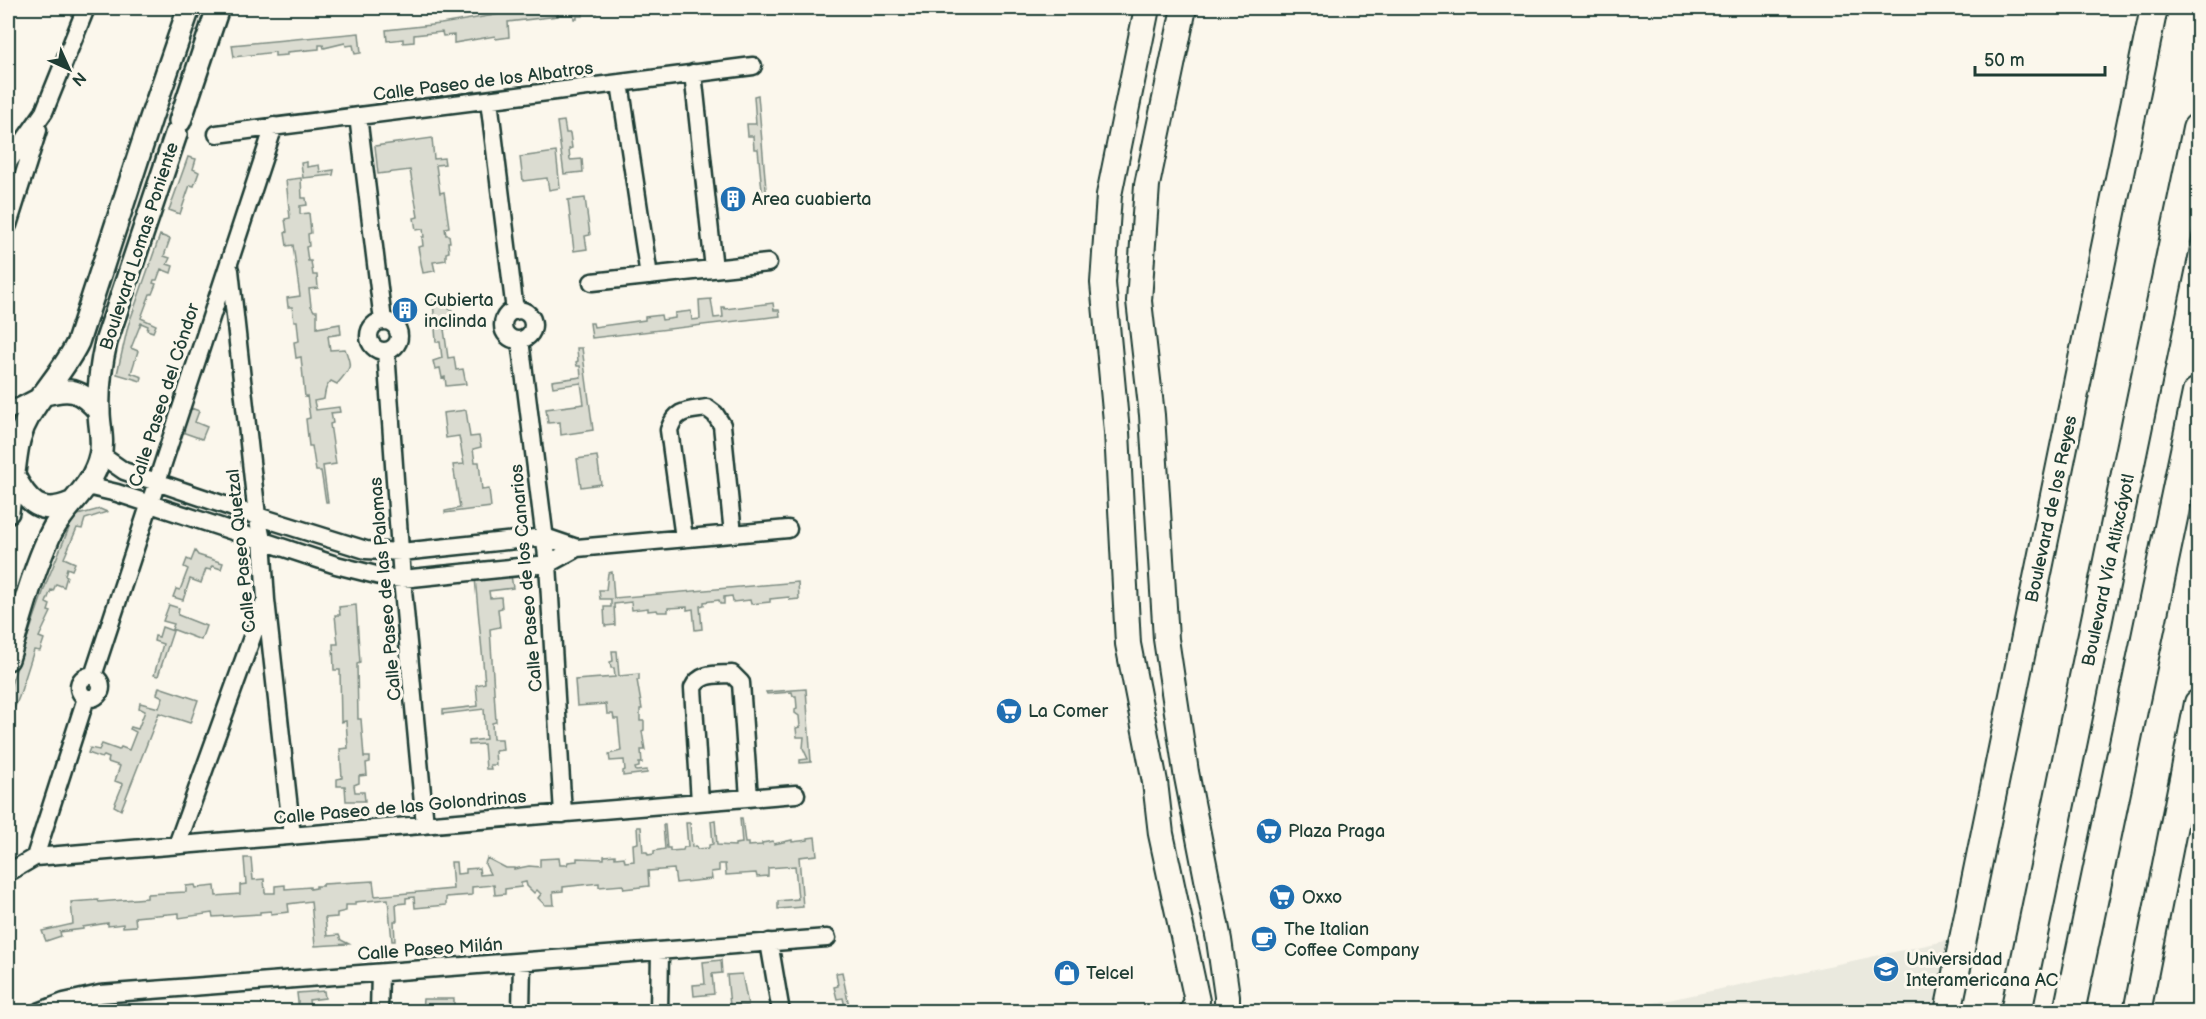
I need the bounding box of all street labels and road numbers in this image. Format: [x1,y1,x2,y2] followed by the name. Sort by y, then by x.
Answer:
[372,58,594,105] street label: Calle Paseo de los Albatros
[96,139,183,353] street label: Boulevard Lomas Poniente
[125,300,204,490] street label: Calle Paseo del Cóndor
[2021,414,2082,604] street label: Boulevard de los Reyes
[506,463,547,693] street label: Calle Paseo de los Canarios
[222,468,261,634] street label: Calle Paseo Quetzal
[2078,472,2139,668] street label: Boulevard Vía Atlixcáyotl
[365,476,406,702] street label: Calle Paseo de las Palomas
[273,786,527,829] street label: Calle Paseo de las Golondrinas
[357,934,504,965] street label: Calle Paseo Milán

